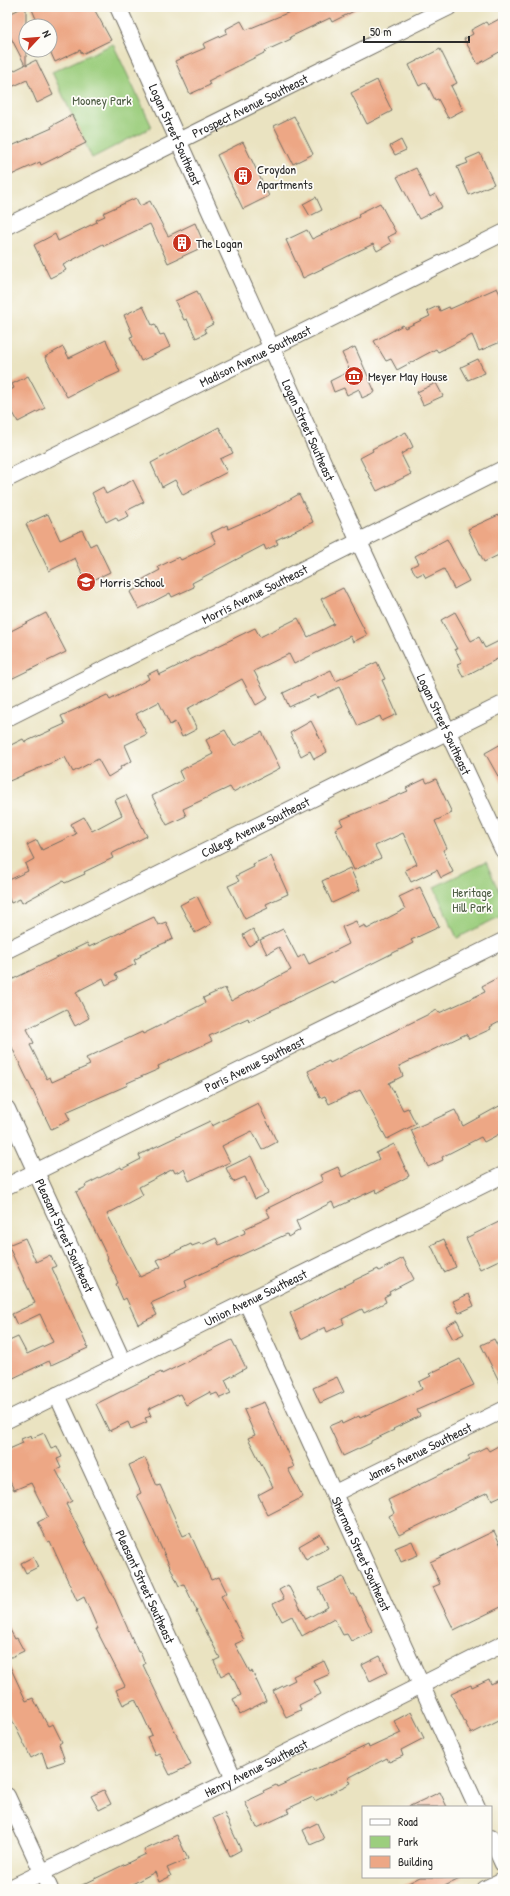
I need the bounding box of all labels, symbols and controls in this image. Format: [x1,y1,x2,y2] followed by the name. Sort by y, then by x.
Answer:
[18,18,58,58] north arrow
[364,18,469,44] scale bar
[370,23,391,40] text: 50 m
[39,28,55,39] text: N
[189,69,311,142] street label: Prospect Avenue Southeast
[145,81,206,189] street label: Logan Street Southeast
[72,91,132,109] park label: Mooney Park
[257,160,313,193] place label: Croydon Apartments
[232,165,254,187] building icon: Croydon Apartments
[171,232,193,254] building icon: The Logan
[196,234,243,252] place label: The Logan
[196,320,314,391] street label: Madison Avenue Southeast
[343,365,365,387] museum icon: Meyer May House
[368,367,448,385] place label: Meyer May House
[278,376,339,484] street label: Logan Street Southeast
[199,559,311,628] street label: Morris Avenue Southeast
[75,571,97,593] school or university icon: Morris School
[100,573,165,591] place label: Morris School
[413,671,476,778] street label: Logan Street Southeast
[198,792,313,862] street label: College Avenue Southeast
[452,883,492,916] park label: Heritage Hill Park
[201,1031,308,1096] street label: Paris Avenue Southeast
[31,1176,99,1295] street label: Pleasant Street Southeast
[201,1264,310,1330] street label: Union Avenue Southeast
[364,1418,475,1485] street label: James Avenue Southeast
[328,1494,396,1614] street label: Sherman Street Southeast
[111,1527,179,1647] street label: Pleasant Street Southeast
[201,1734,311,1801] street label: Henry Avenue Southeast
[362,1806,492,1878] legend
[398,1813,418,1830] text: Road
[398,1833,418,1850] text: Park
[398,1853,433,1870] text: Building

